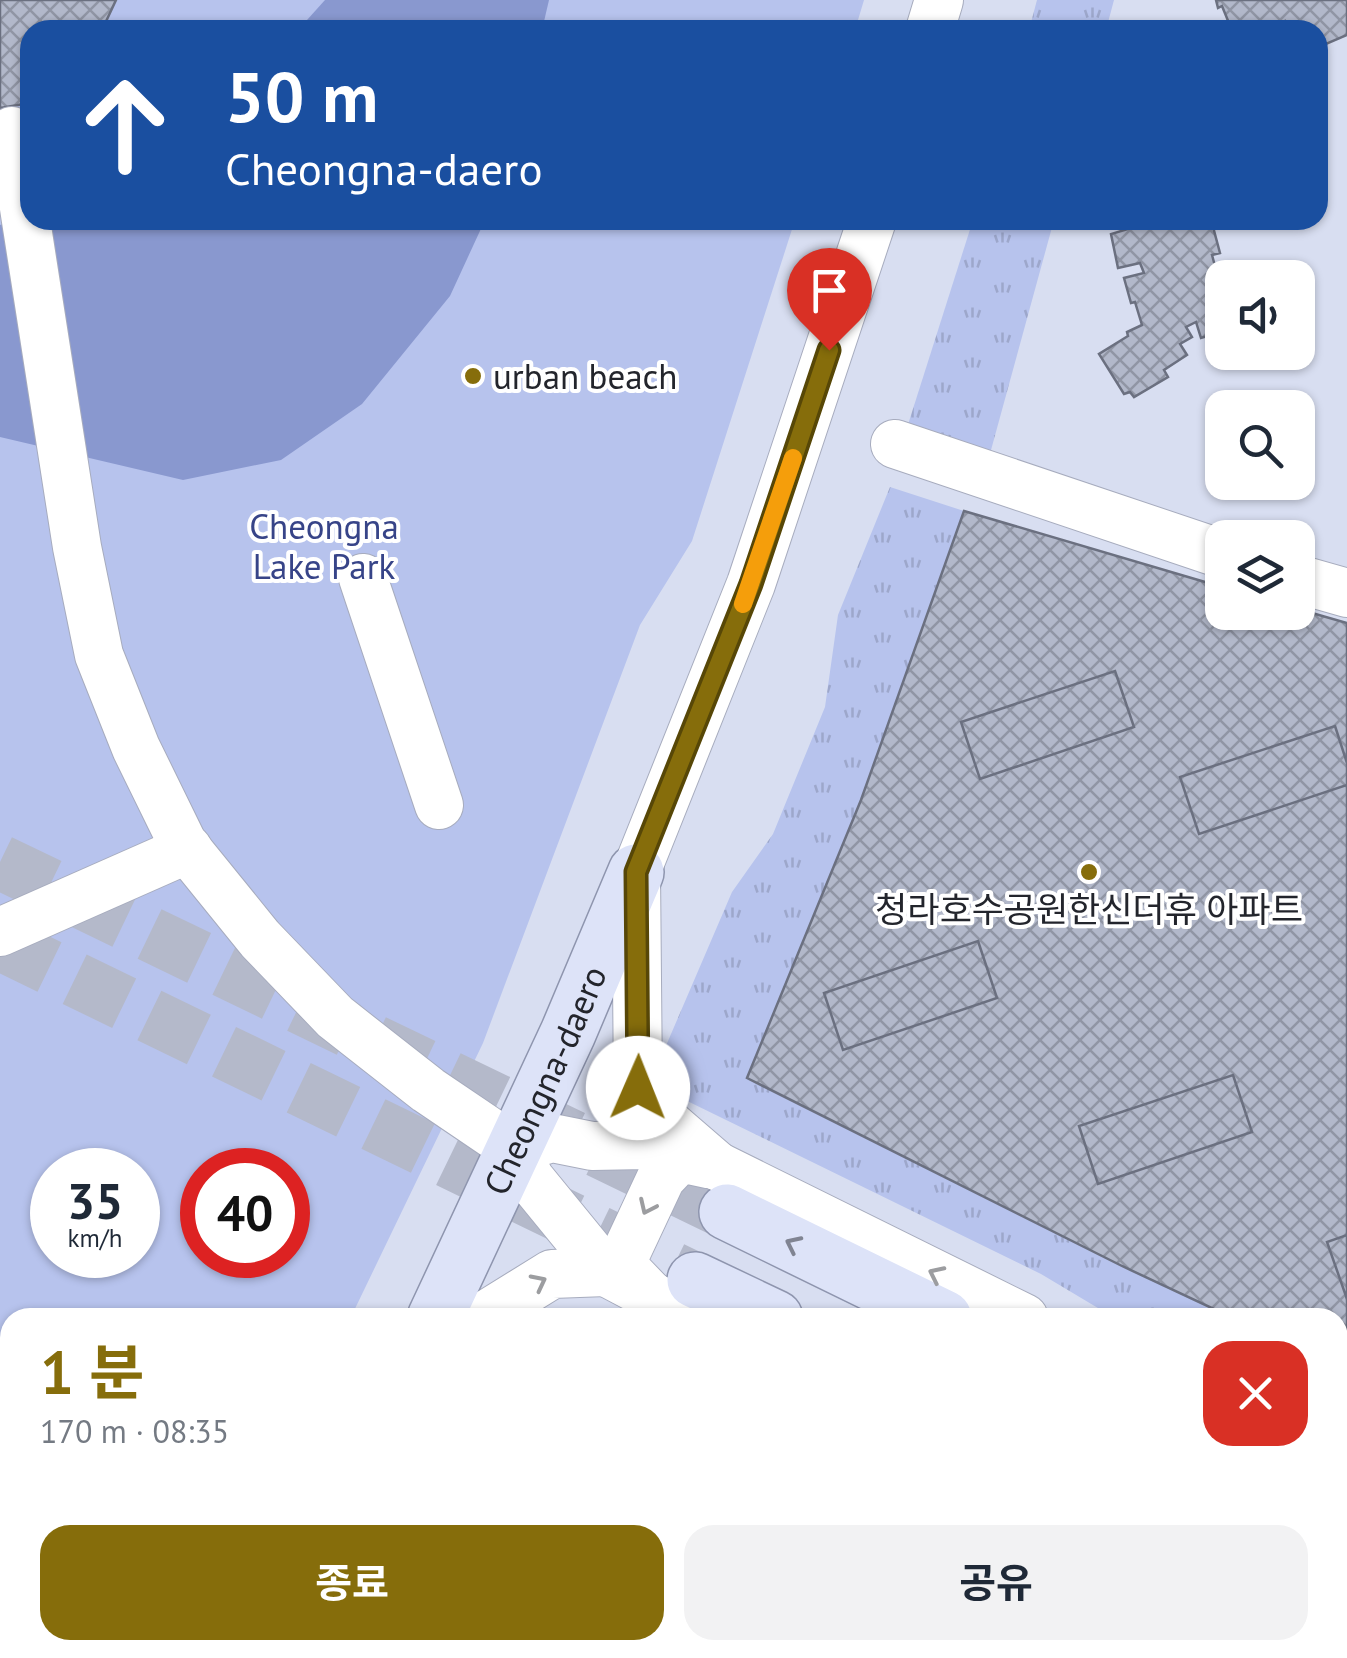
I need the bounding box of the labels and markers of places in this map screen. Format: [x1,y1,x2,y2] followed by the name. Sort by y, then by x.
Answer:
[787,248,872,351] pin
[493,353,678,399] place label: urban beach
[462,365,484,387] marker: urban beach
[1078,861,1100,883] marker: 청라호수공원한신더휴 아파트
[875,886,1303,932] place label: 청라호수공원한신더휴 아파트

